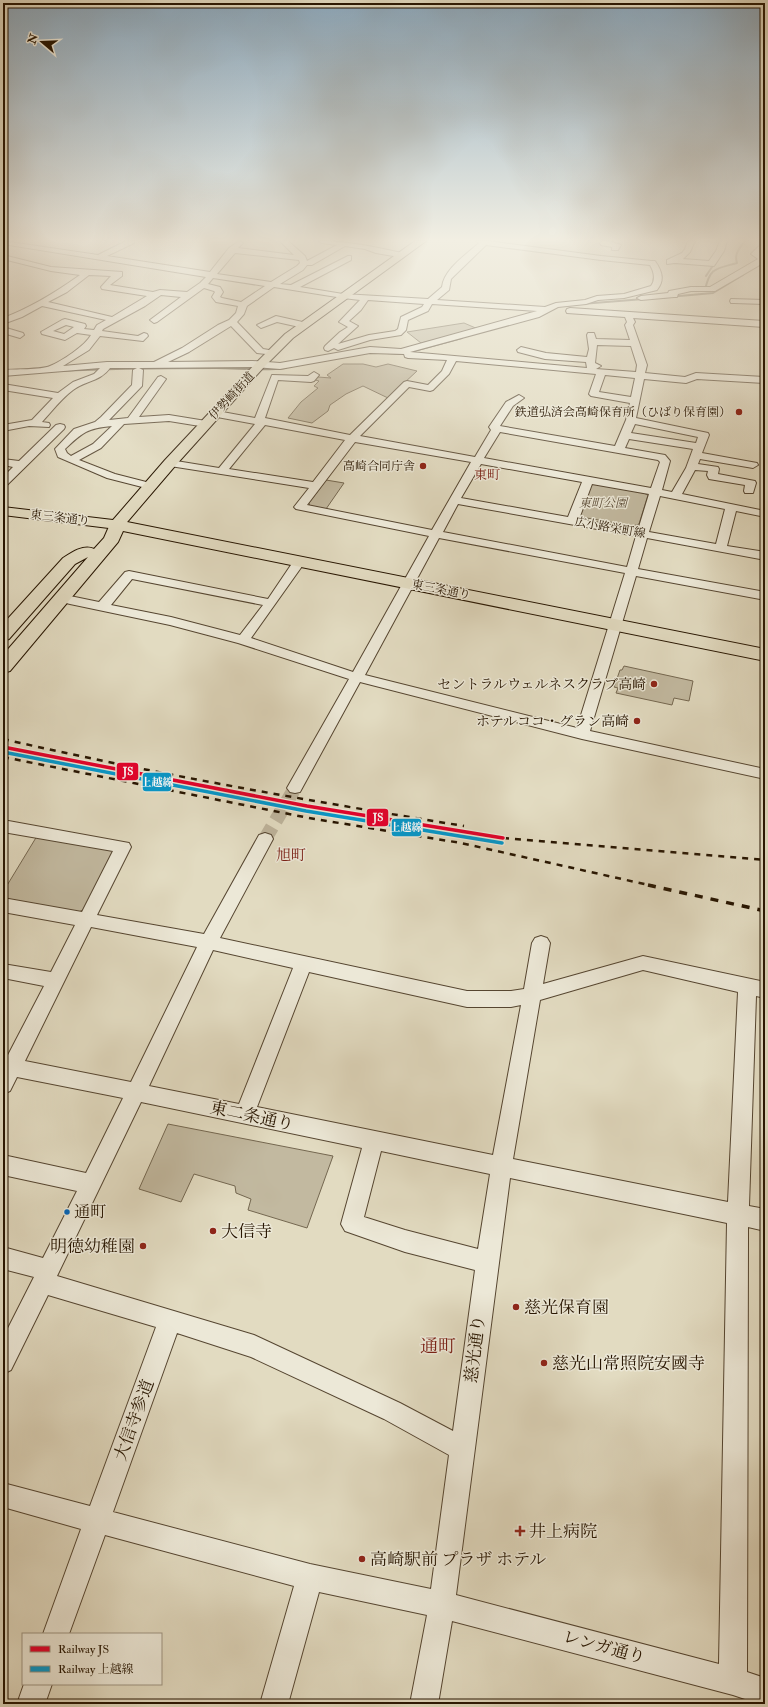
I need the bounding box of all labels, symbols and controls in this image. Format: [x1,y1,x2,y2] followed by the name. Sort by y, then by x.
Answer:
[22,22,62,62] north arrow
[25,31,41,47] text: N
[206,369,258,423] street label: 伊勢崎街道
[514,405,731,420] place label: 鉄道弘済会高崎保育所（ひばり保育園）
[734,407,744,417] marker: 鉄道弘済会高崎保育所（ひばり保育園）
[343,459,415,474] place label: 高崎合同庁舎
[418,461,428,471] marker: 高崎合同庁舎
[474,467,500,483] district label: 東町
[579,496,629,511] park label: 東町公園
[29,507,91,529] street label: 東三条通り
[573,514,647,542] street label: 広小路栄町線
[410,577,472,603] street label: 東三条通り
[437,676,646,693] place label: セントラルウェルネスクラブ高崎
[649,679,659,689] marker: セントラルウェルネスクラブ高崎
[476,713,629,730] place label: ホテルココ・グラン高崎
[632,716,642,726] marker: ホテルココ・グラン高崎
[116,762,139,781] line badge: JS
[122,765,133,779] text: JS
[142,772,172,792] line badge: 上越線
[141,776,174,789] text: 上越線
[366,808,389,827] line badge: JS
[372,811,383,825] text: JS
[391,818,422,837] line badge: 上越線
[390,821,423,834] text: 上越線
[276,846,306,865] district label: 旭町
[208,1097,296,1135] street label: 東二条通り
[74,1202,106,1222] place label: 通町
[62,1207,72,1217] marker: 通町
[221,1221,272,1242] place label: 大信寺
[208,1226,218,1236] marker: 大信寺
[50,1236,135,1257] place label: 明徳幼稚園
[138,1241,148,1251] marker: 明徳幼稚園
[524,1297,609,1318] place label: 慈光保育園
[511,1302,521,1312] marker: 慈光保育園
[460,1314,490,1384] street label: 慈光通り
[420,1335,456,1358] district label: 通町
[552,1353,705,1374] place label: 慈光山常照院安國寺
[539,1358,549,1368] marker: 慈光山常照院安國寺
[110,1376,158,1464] street label: 大信寺参道
[529,1521,597,1542] place label: 井上病院
[514,1525,526,1537] marker: 井上病院
[370,1549,546,1570] place label: 高崎駅前 プラザ ホテル
[357,1554,367,1564] marker: 高崎駅前 プラザ ホテル
[560,1626,648,1668] street label: レンガ通り
[22,1633,162,1685] legend
[58,1642,109,1657] text: Railway JS
[58,1662,134,1677] text: Railway 上越線

